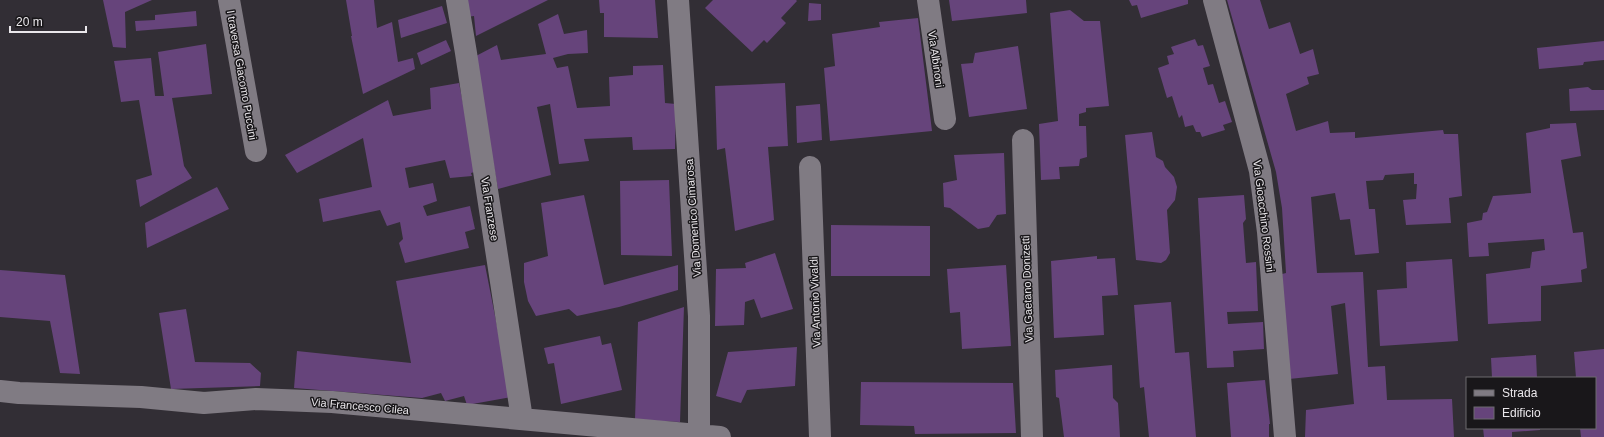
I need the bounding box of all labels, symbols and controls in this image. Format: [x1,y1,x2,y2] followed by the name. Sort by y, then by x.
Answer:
[10,8,86,34] scale bar
[225,9,259,141] street label: I traversa Giacomo Puccini
[16,15,43,29] text: 20 m
[926,30,946,88] street label: Via Albinoni
[683,158,703,277] street label: Via Domenico Cimarosa
[1251,159,1277,273] street label: Via Gioacchino Rossini
[479,176,501,242] street label: Via Franzese
[1019,235,1035,343] street label: Via Gaetano Donizetti
[807,256,823,348] street label: Via Antonio Vivaldi
[1466,377,1596,429] legend
[1502,386,1538,400] text: Strada
[311,396,410,416] street label: Via Francesco Cilea
[1502,406,1541,420] text: Edificio

